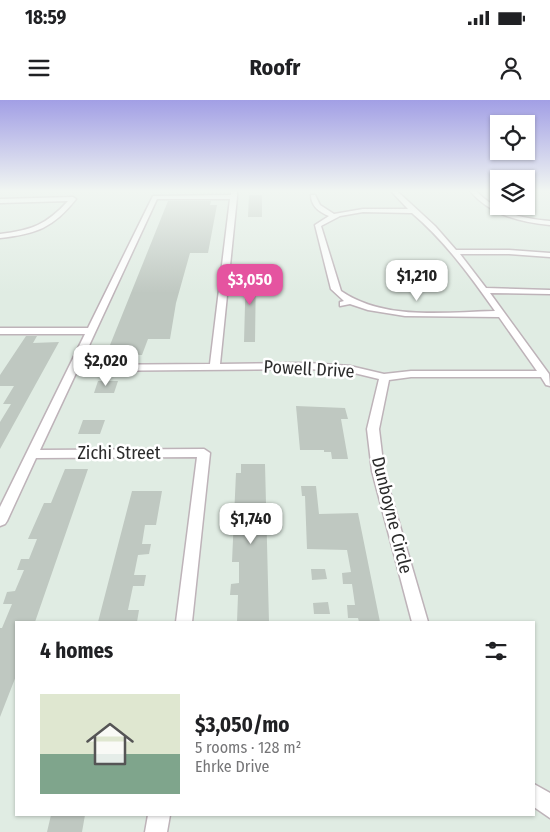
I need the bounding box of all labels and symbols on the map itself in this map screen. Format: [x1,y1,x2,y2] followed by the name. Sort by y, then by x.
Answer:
[376,260,458,302] pin: $1,210
[209,264,291,306] pin: $3,050
[65,344,147,387] pin: $2,020
[263,356,355,382] street label: Powell Drive
[77,442,161,464] street label: Zichi Street
[367,454,417,576] street label: Dunboyne Circle
[210,502,292,545] pin: $1,740

